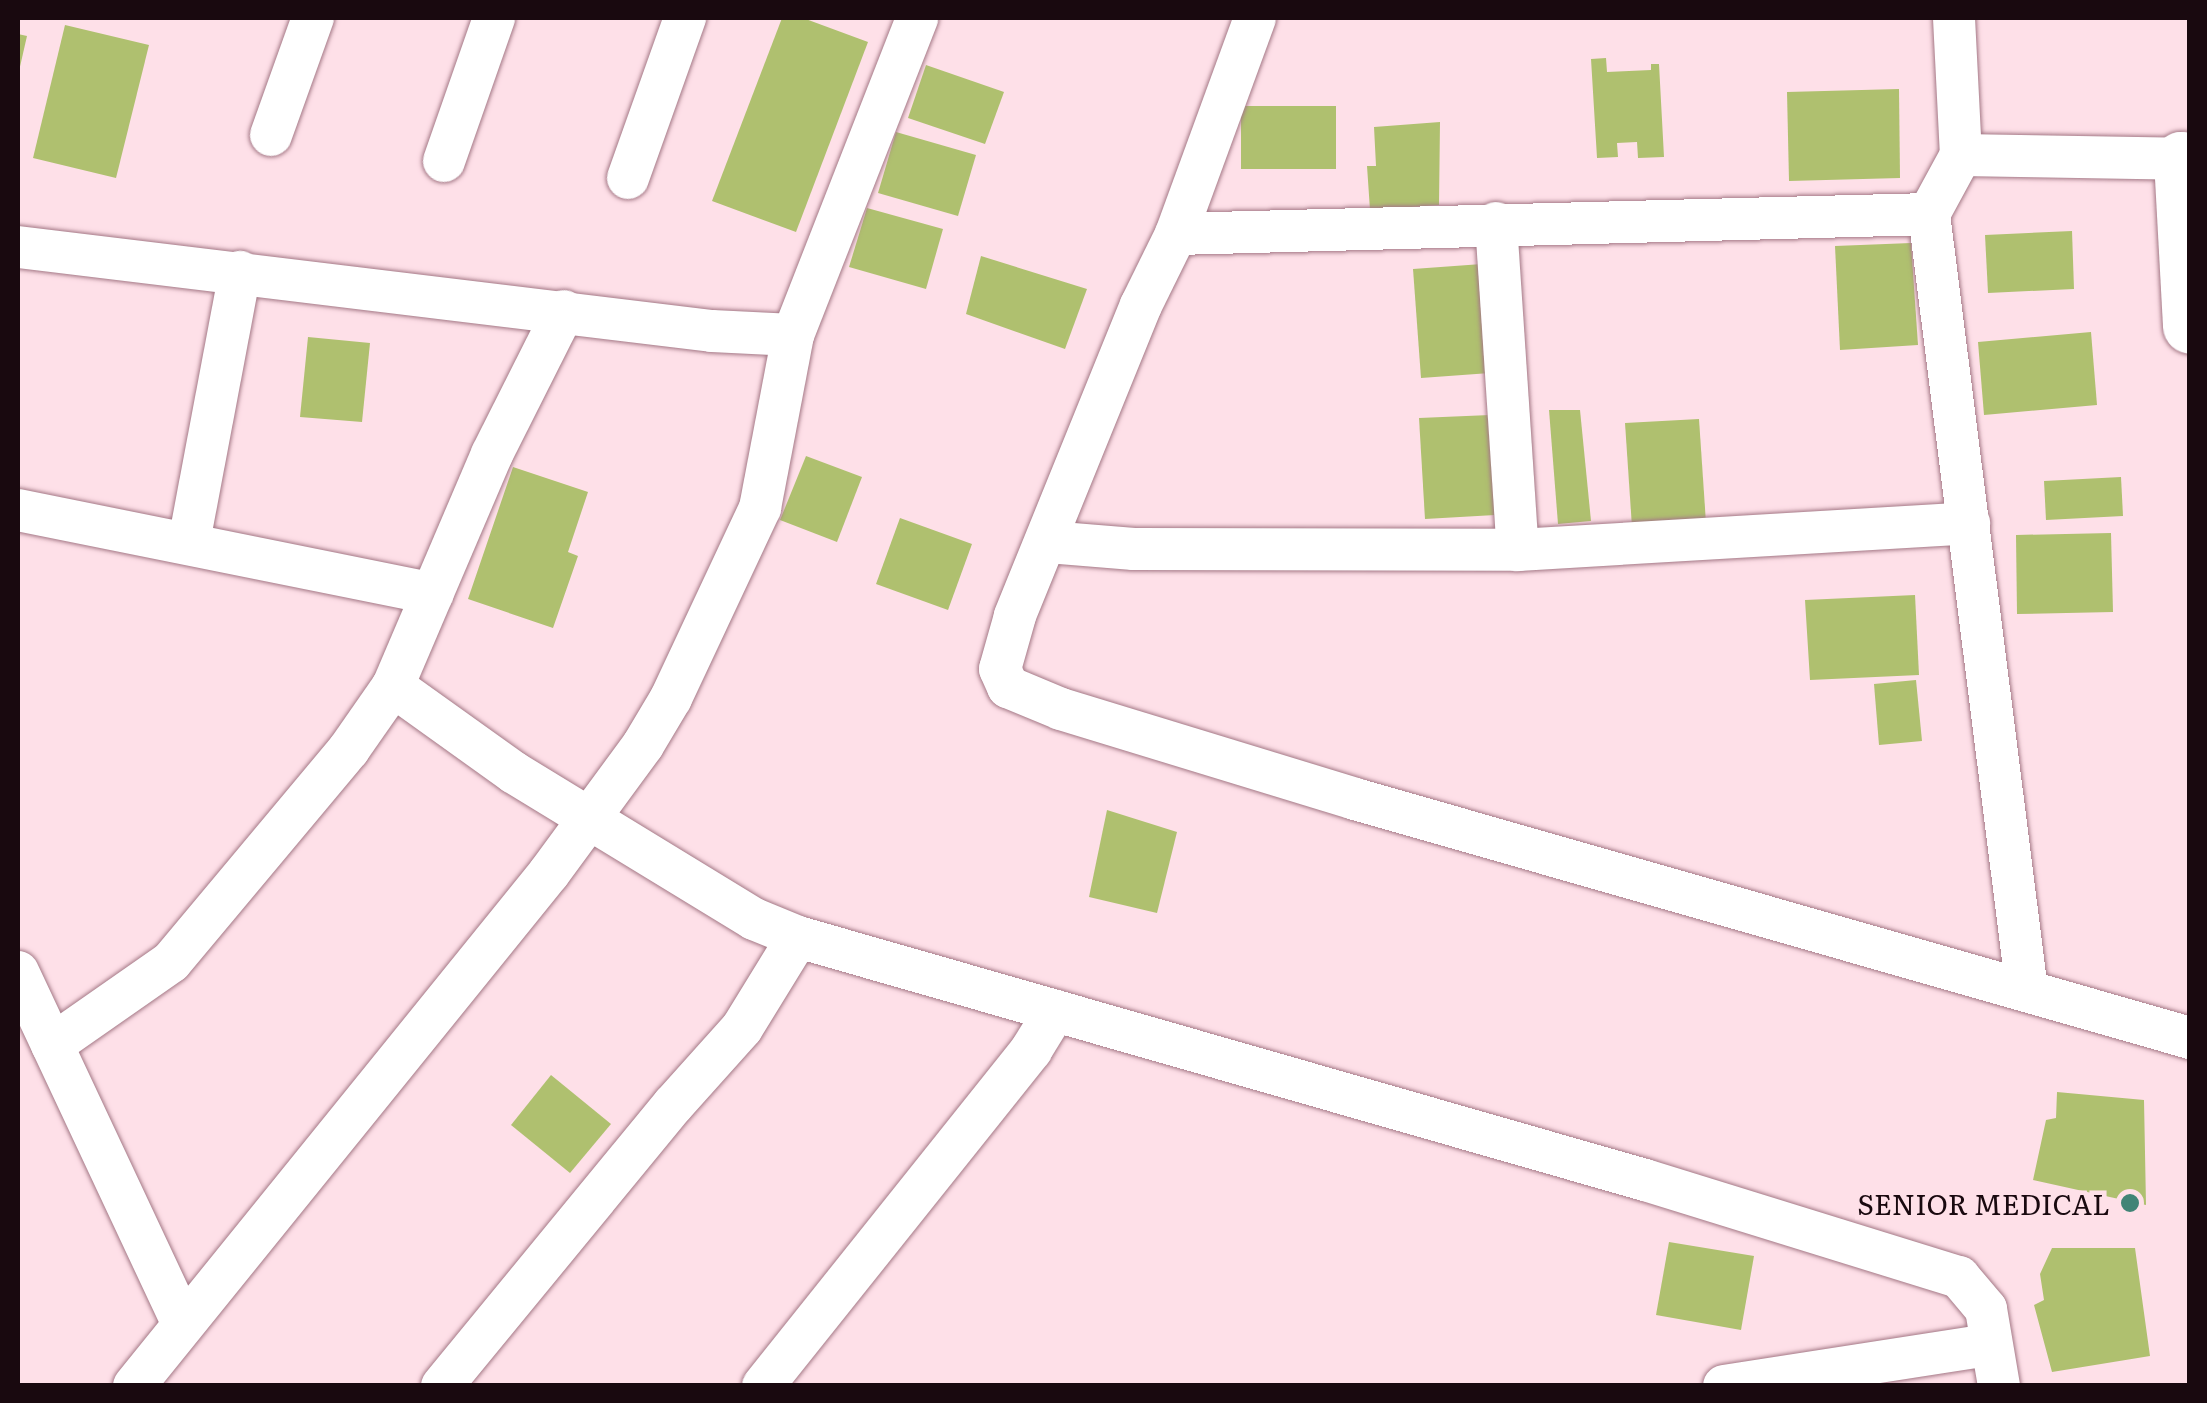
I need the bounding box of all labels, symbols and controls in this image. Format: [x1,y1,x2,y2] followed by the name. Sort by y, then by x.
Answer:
[1857,1186,2110,1220] place label: SENIOR MEDICAL
[2119,1192,2141,1214] marker: SENIOR MEDICAL

